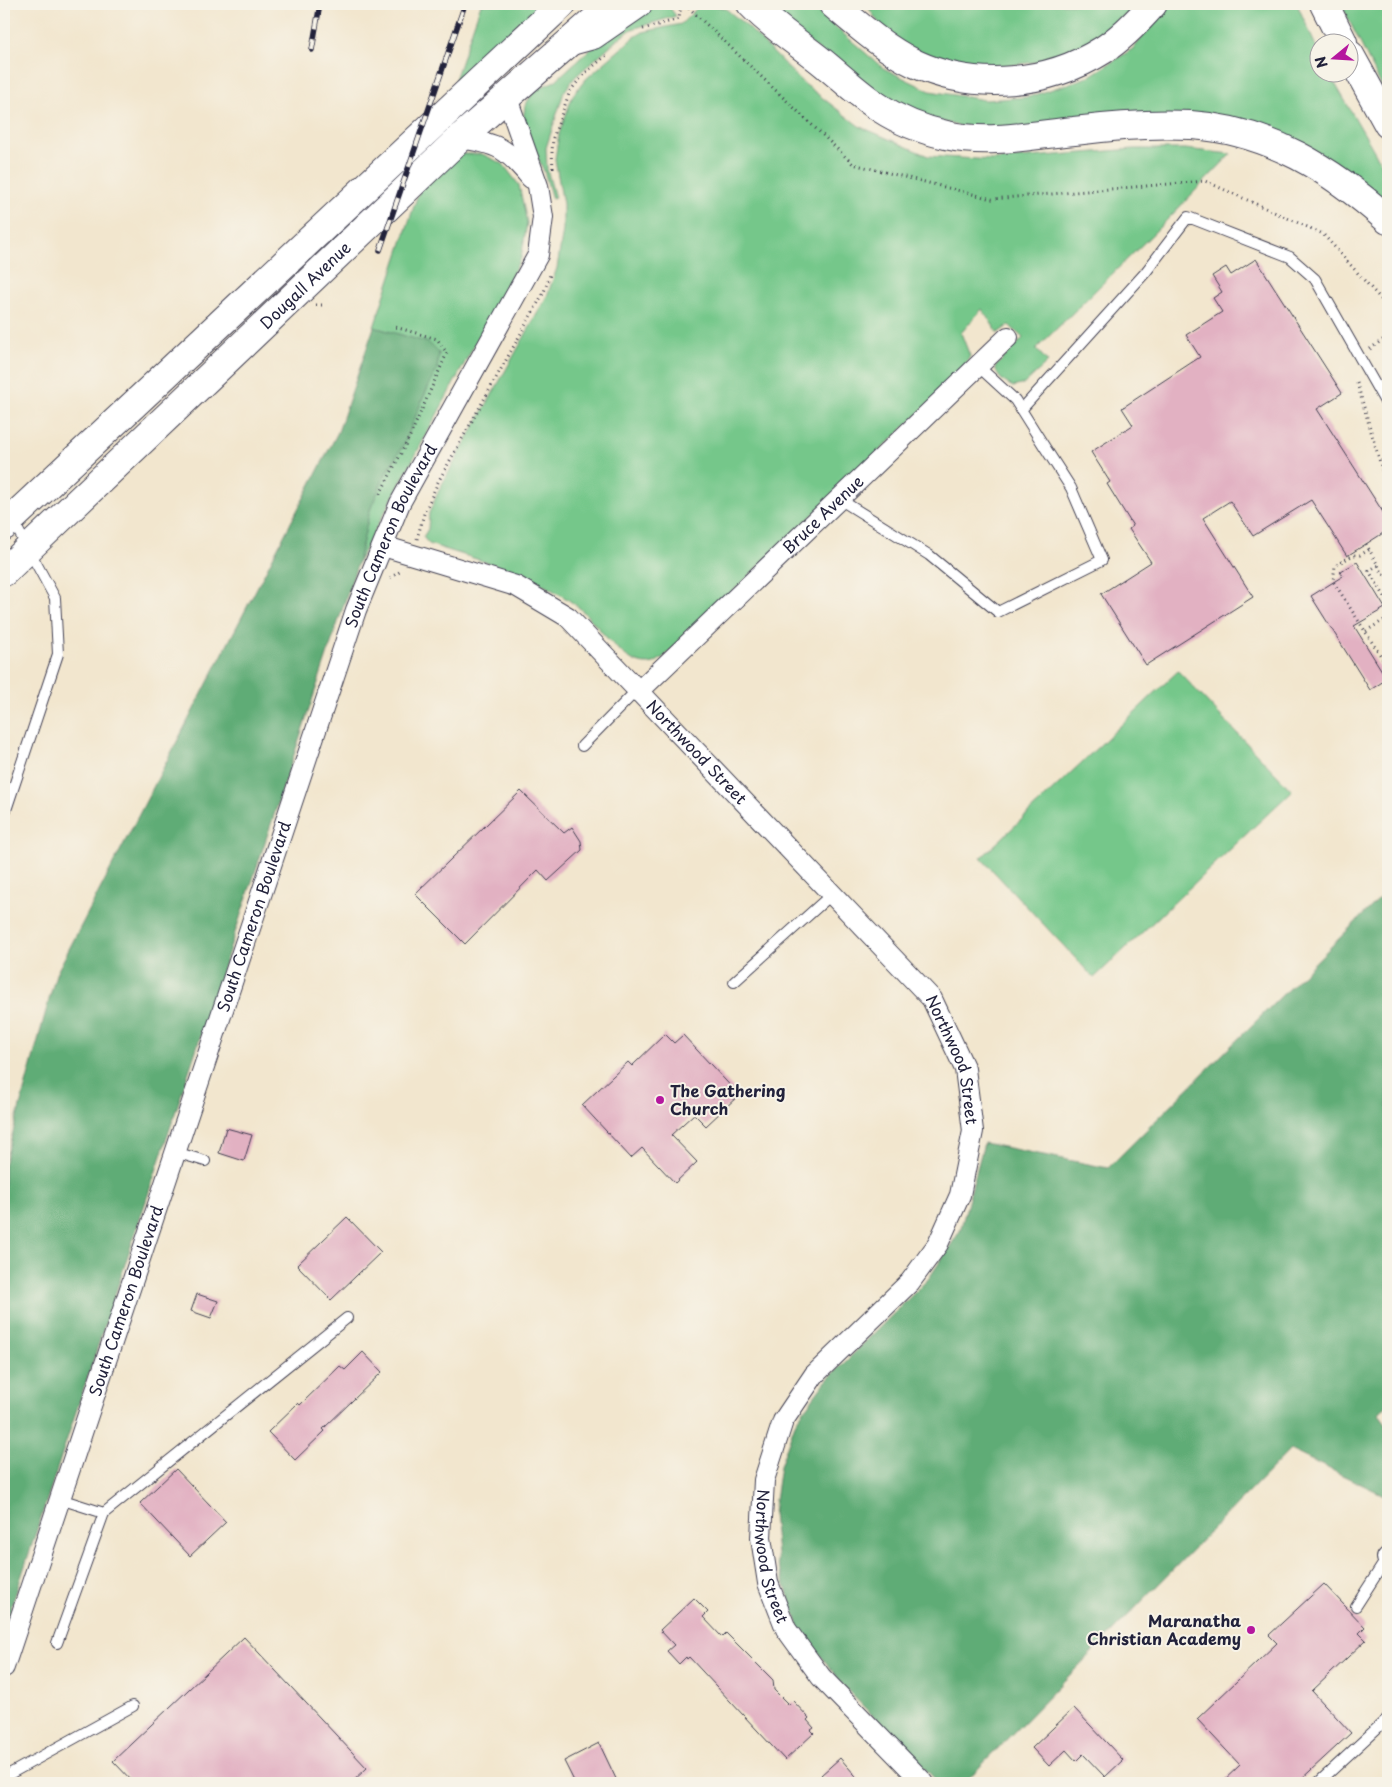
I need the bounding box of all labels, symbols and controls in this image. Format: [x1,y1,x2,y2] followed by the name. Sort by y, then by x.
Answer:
[1310,32,1360,82] north arrow
[1309,54,1333,71] text: N
[254,235,356,334] street label: Dougall Avenue
[338,439,442,631] street label: South Cameron Boulevard
[776,469,868,558] street label: Bruce Avenue
[642,694,754,809] street label: Northwood Street
[210,817,296,1015] street label: South Cameron Boulevard
[921,990,985,1126] street label: Northwood Street
[670,1078,786,1120] place label: The Gathering Church
[654,1094,666,1106] marker: The Gathering Church
[82,1202,168,1399] street label: South Cameron Boulevard
[749,1489,796,1627] street label: Northwood Street
[1087,1608,1241,1650] place label: Maranatha Christian Academy
[1245,1624,1257,1636] marker: Maranatha Christian Academy

